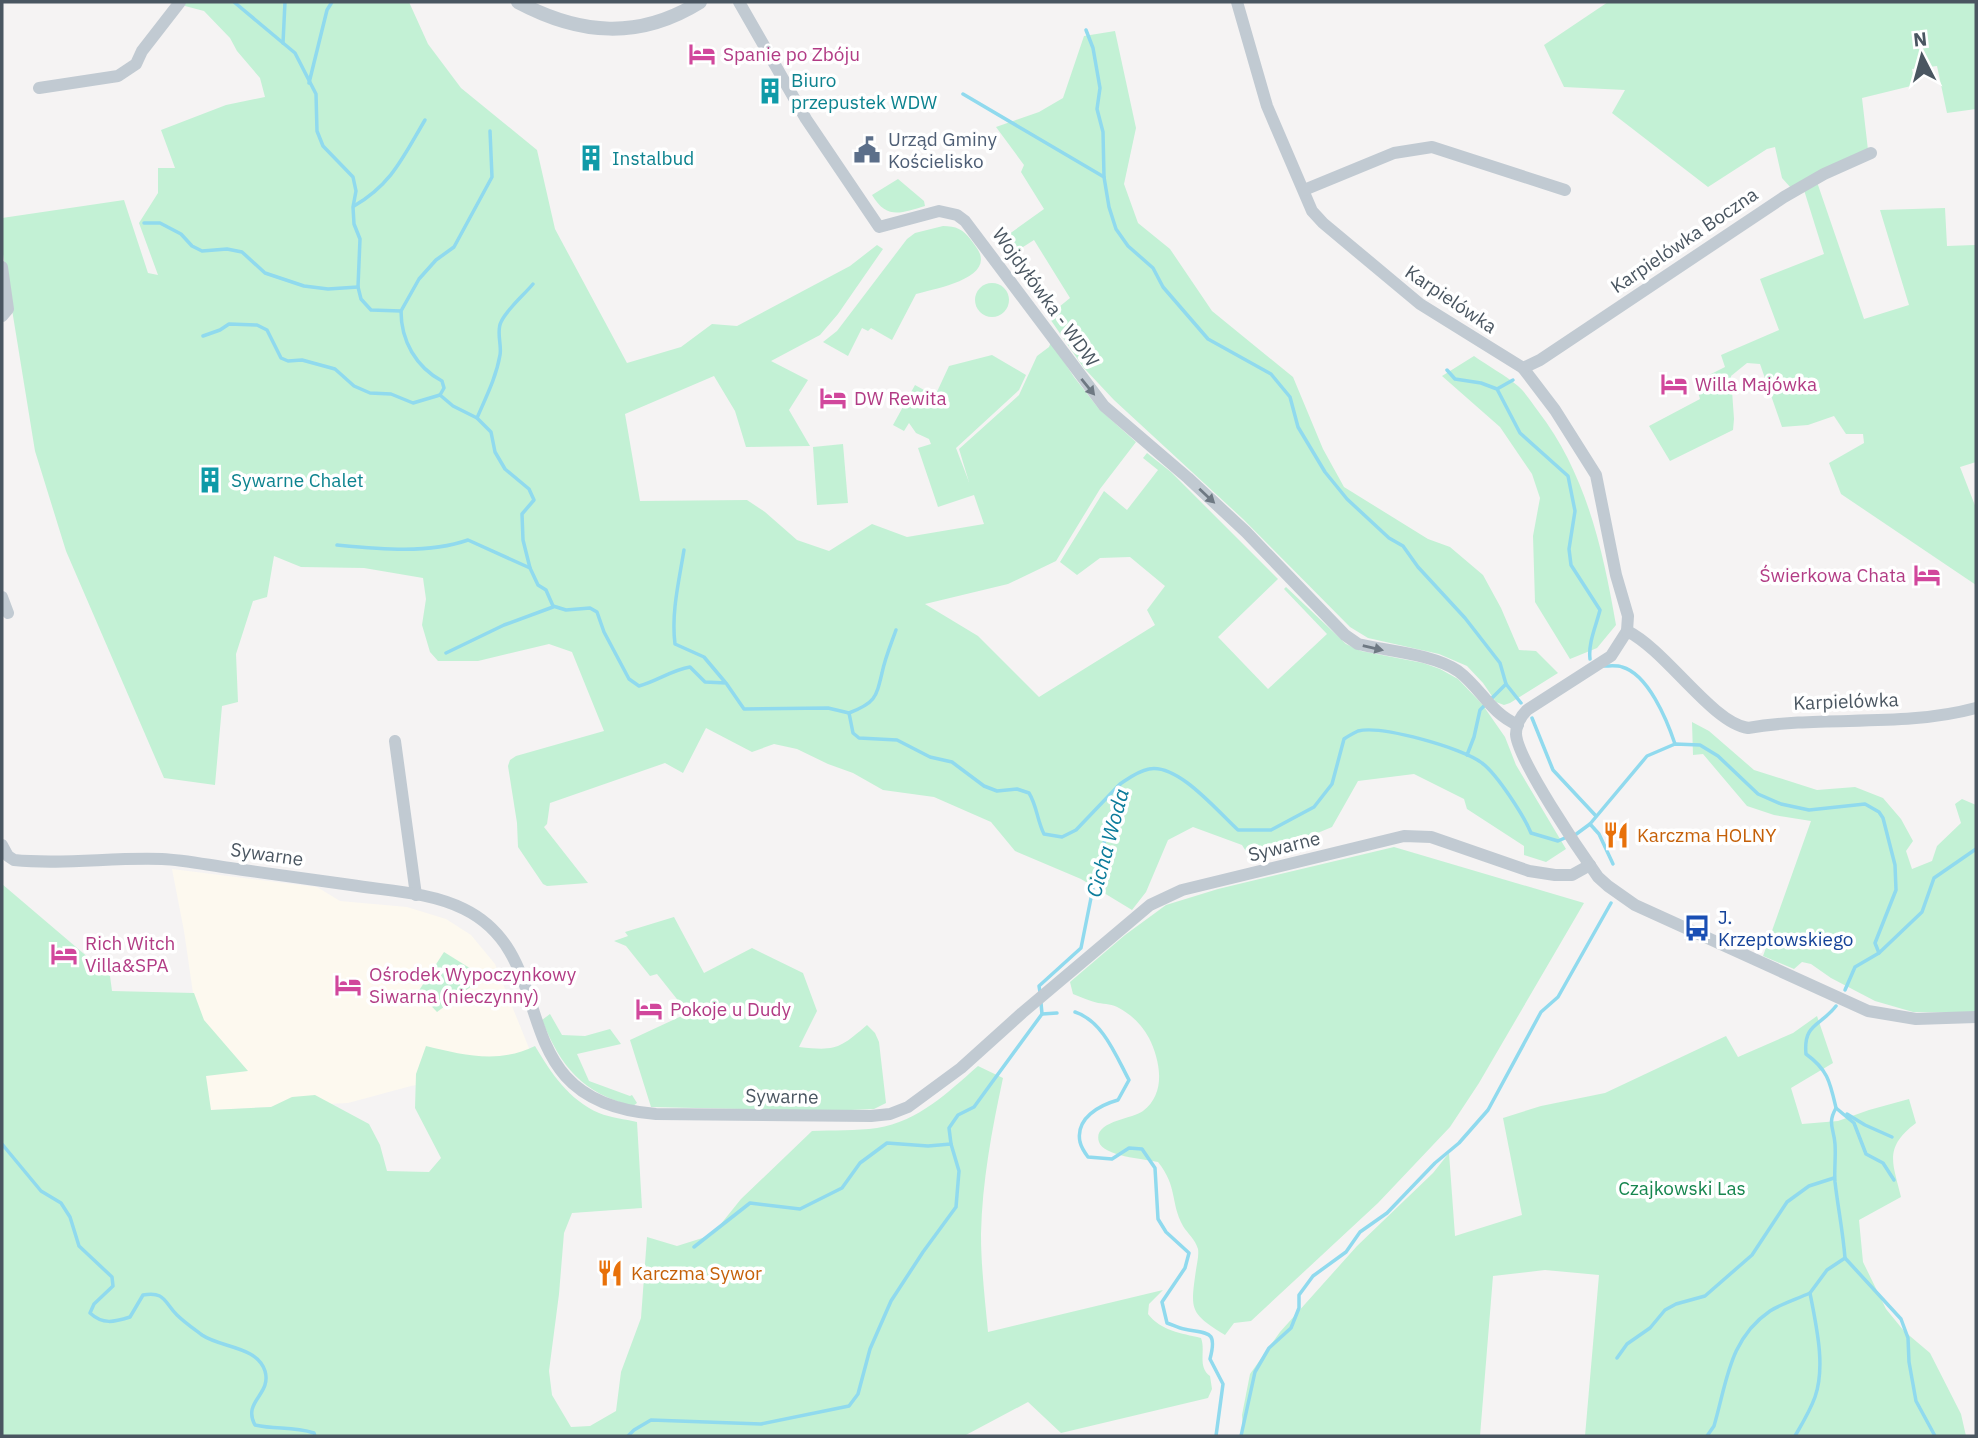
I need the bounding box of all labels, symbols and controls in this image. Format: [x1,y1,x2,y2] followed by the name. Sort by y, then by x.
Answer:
[1887,21,1957,91] north arrow
[1912,26,1928,52] text: N
[687,39,717,69] hotel icon: Spanie po Zbóju
[723,42,860,66] place label: Spanie po Zbóju
[791,68,937,114] place label: Biuro przepustek WDW
[755,76,785,106] building icon: Biuro przepustek WDW
[888,127,998,173] place label: Urząd Gminy Kościelisko
[852,135,882,165] public building icon: Urząd Gminy Kościelisko
[576,143,606,173] building icon: Instalbud
[612,146,694,170] place label: Instalbud
[1606,182,1762,298] street label: Karpielówka Boczna
[987,223,1105,371] street label: Wojdyłówka - WDW
[1401,260,1501,338] street label: Karpielówka
[1659,369,1689,399] hotel icon: Willa Majówka
[1695,372,1817,396] place label: Willa Majówka
[1081,377,1096,395] one-way arrow
[818,383,848,413] hotel icon: DW Rewita
[854,386,947,410] place label: DW Rewita
[195,465,225,495] building icon: Sywarne Chalet
[231,468,364,492] place label: Sywarne Chalet
[1198,487,1215,503] one-way arrow
[1912,560,1942,590] hotel icon: Świerkowa Chata
[1759,563,1906,587] place label: Świerkowa Chata
[1362,642,1384,653] one-way arrow
[1793,687,1899,715] street label: Karpielówka
[1079,785,1135,900] water label: Cicha Woda
[1601,820,1631,850] restaurant icon: Karczma HOLNY
[1637,823,1777,847] place label: Karczma HOLNY
[1246,825,1322,867] street label: Sywarne
[229,837,305,871] street label: Sywarne
[1718,905,1854,951] place label: J. Krzeptowskiego
[1682,913,1712,943] bus stop icon: J. Krzeptowskiego
[85,931,175,977] place label: Rich Witch Villa&SPA
[49,939,79,969] hotel icon: Rich Witch Villa&SPA
[369,962,577,1008] place label: Ośrodek Wypoczynkowy Siwarna (nieczynny)
[333,970,363,1000] hotel icon: Ośrodek Wypoczynkowy Siwarna (nieczynny)
[634,994,664,1024] hotel icon: Pokoje u Dudy
[670,997,792,1021] place label: Pokoje u Dudy
[745,1083,819,1109] street label: Sywarne
[1618,1176,1746,1200] park label: Czajkowski Las
[595,1258,625,1288] restaurant icon: Karczma Sywor
[631,1261,762,1285] place label: Karczma Sywor

